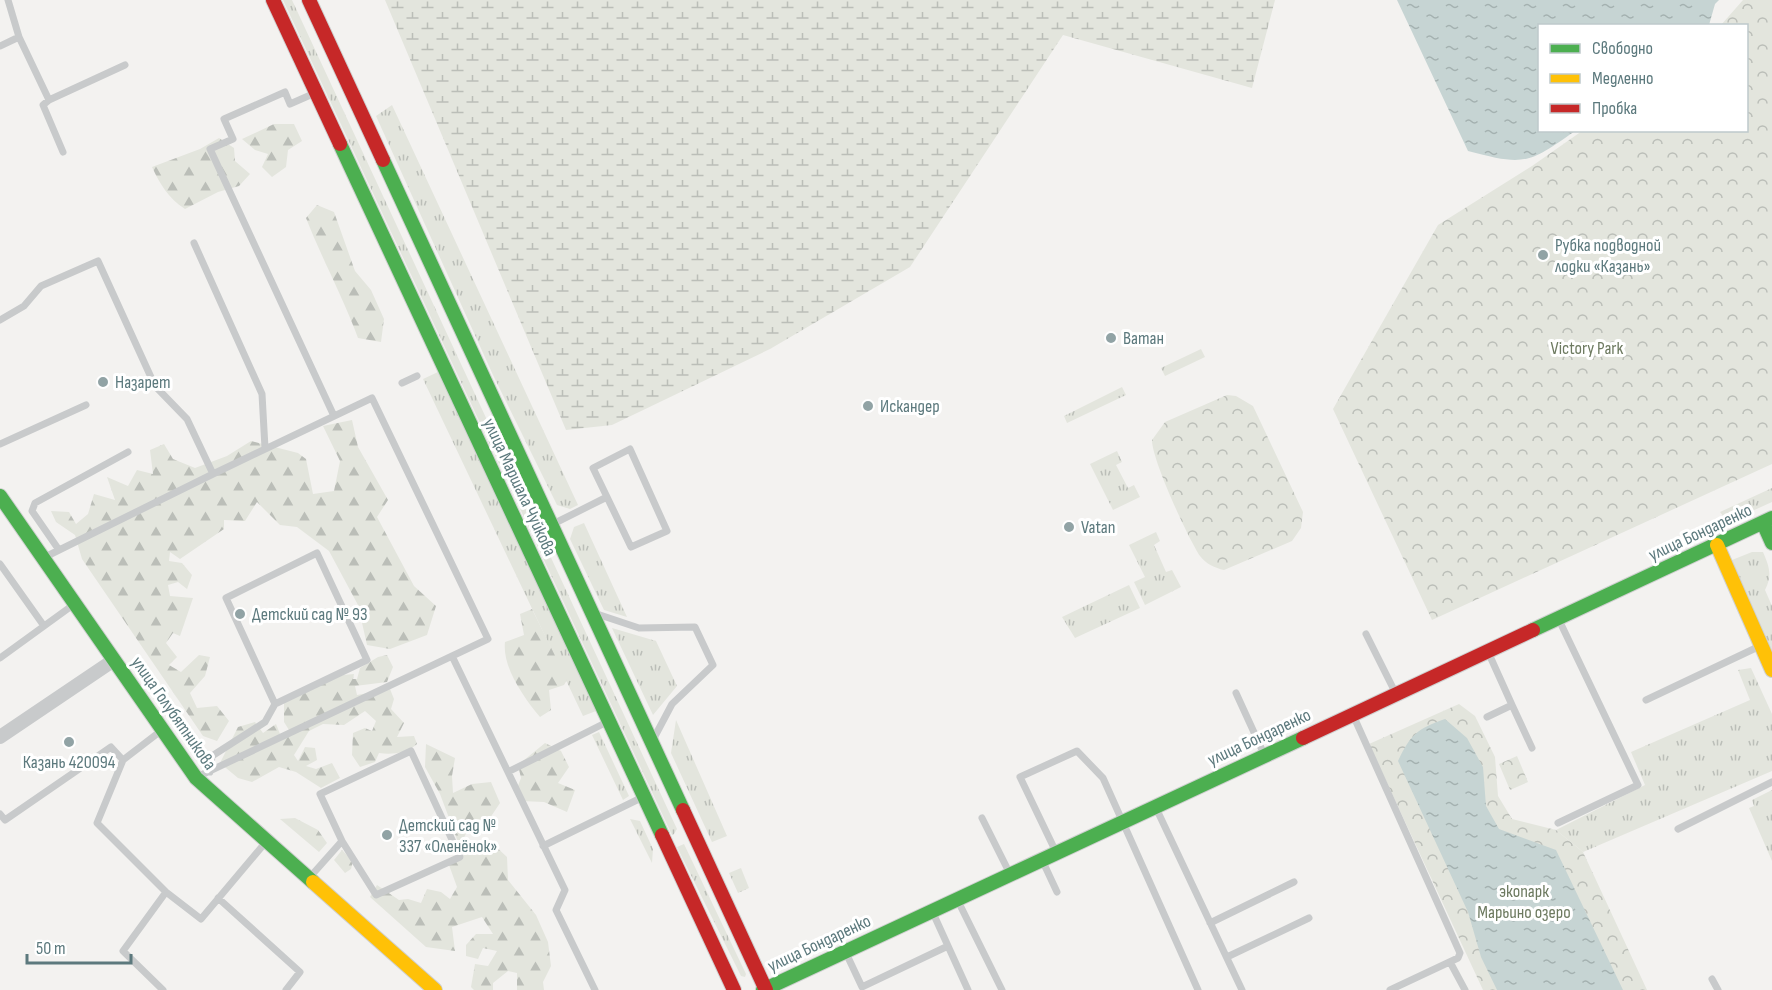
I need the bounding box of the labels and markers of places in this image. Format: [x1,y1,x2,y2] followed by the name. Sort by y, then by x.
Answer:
[1555,235,1661,277] place label: Рубка подводной лодки «Казань»
[1536,248,1550,262] marker: Рубка подводной лодки «Казань»
[1123,328,1164,349] place label: Ватан
[1104,331,1118,345] marker: Ватан
[115,372,171,393] place label: Назарет
[96,375,110,389] marker: Назарет
[880,396,940,417] place label: Искандер
[861,399,875,413] marker: Искандер
[1081,517,1116,538] place label: Vatan
[1062,520,1076,534] marker: Vatan
[252,604,367,625] place label: Детский сад № 93
[233,607,247,621] marker: Детский сад № 93
[62,735,76,749] marker: Казань 420094
[23,752,116,773] place label: Казань 420094
[399,815,497,857] place label: Детский сад № 337 «Оленёнок»
[380,828,394,842] marker: Детский сад № 337 «Оленёнок»

